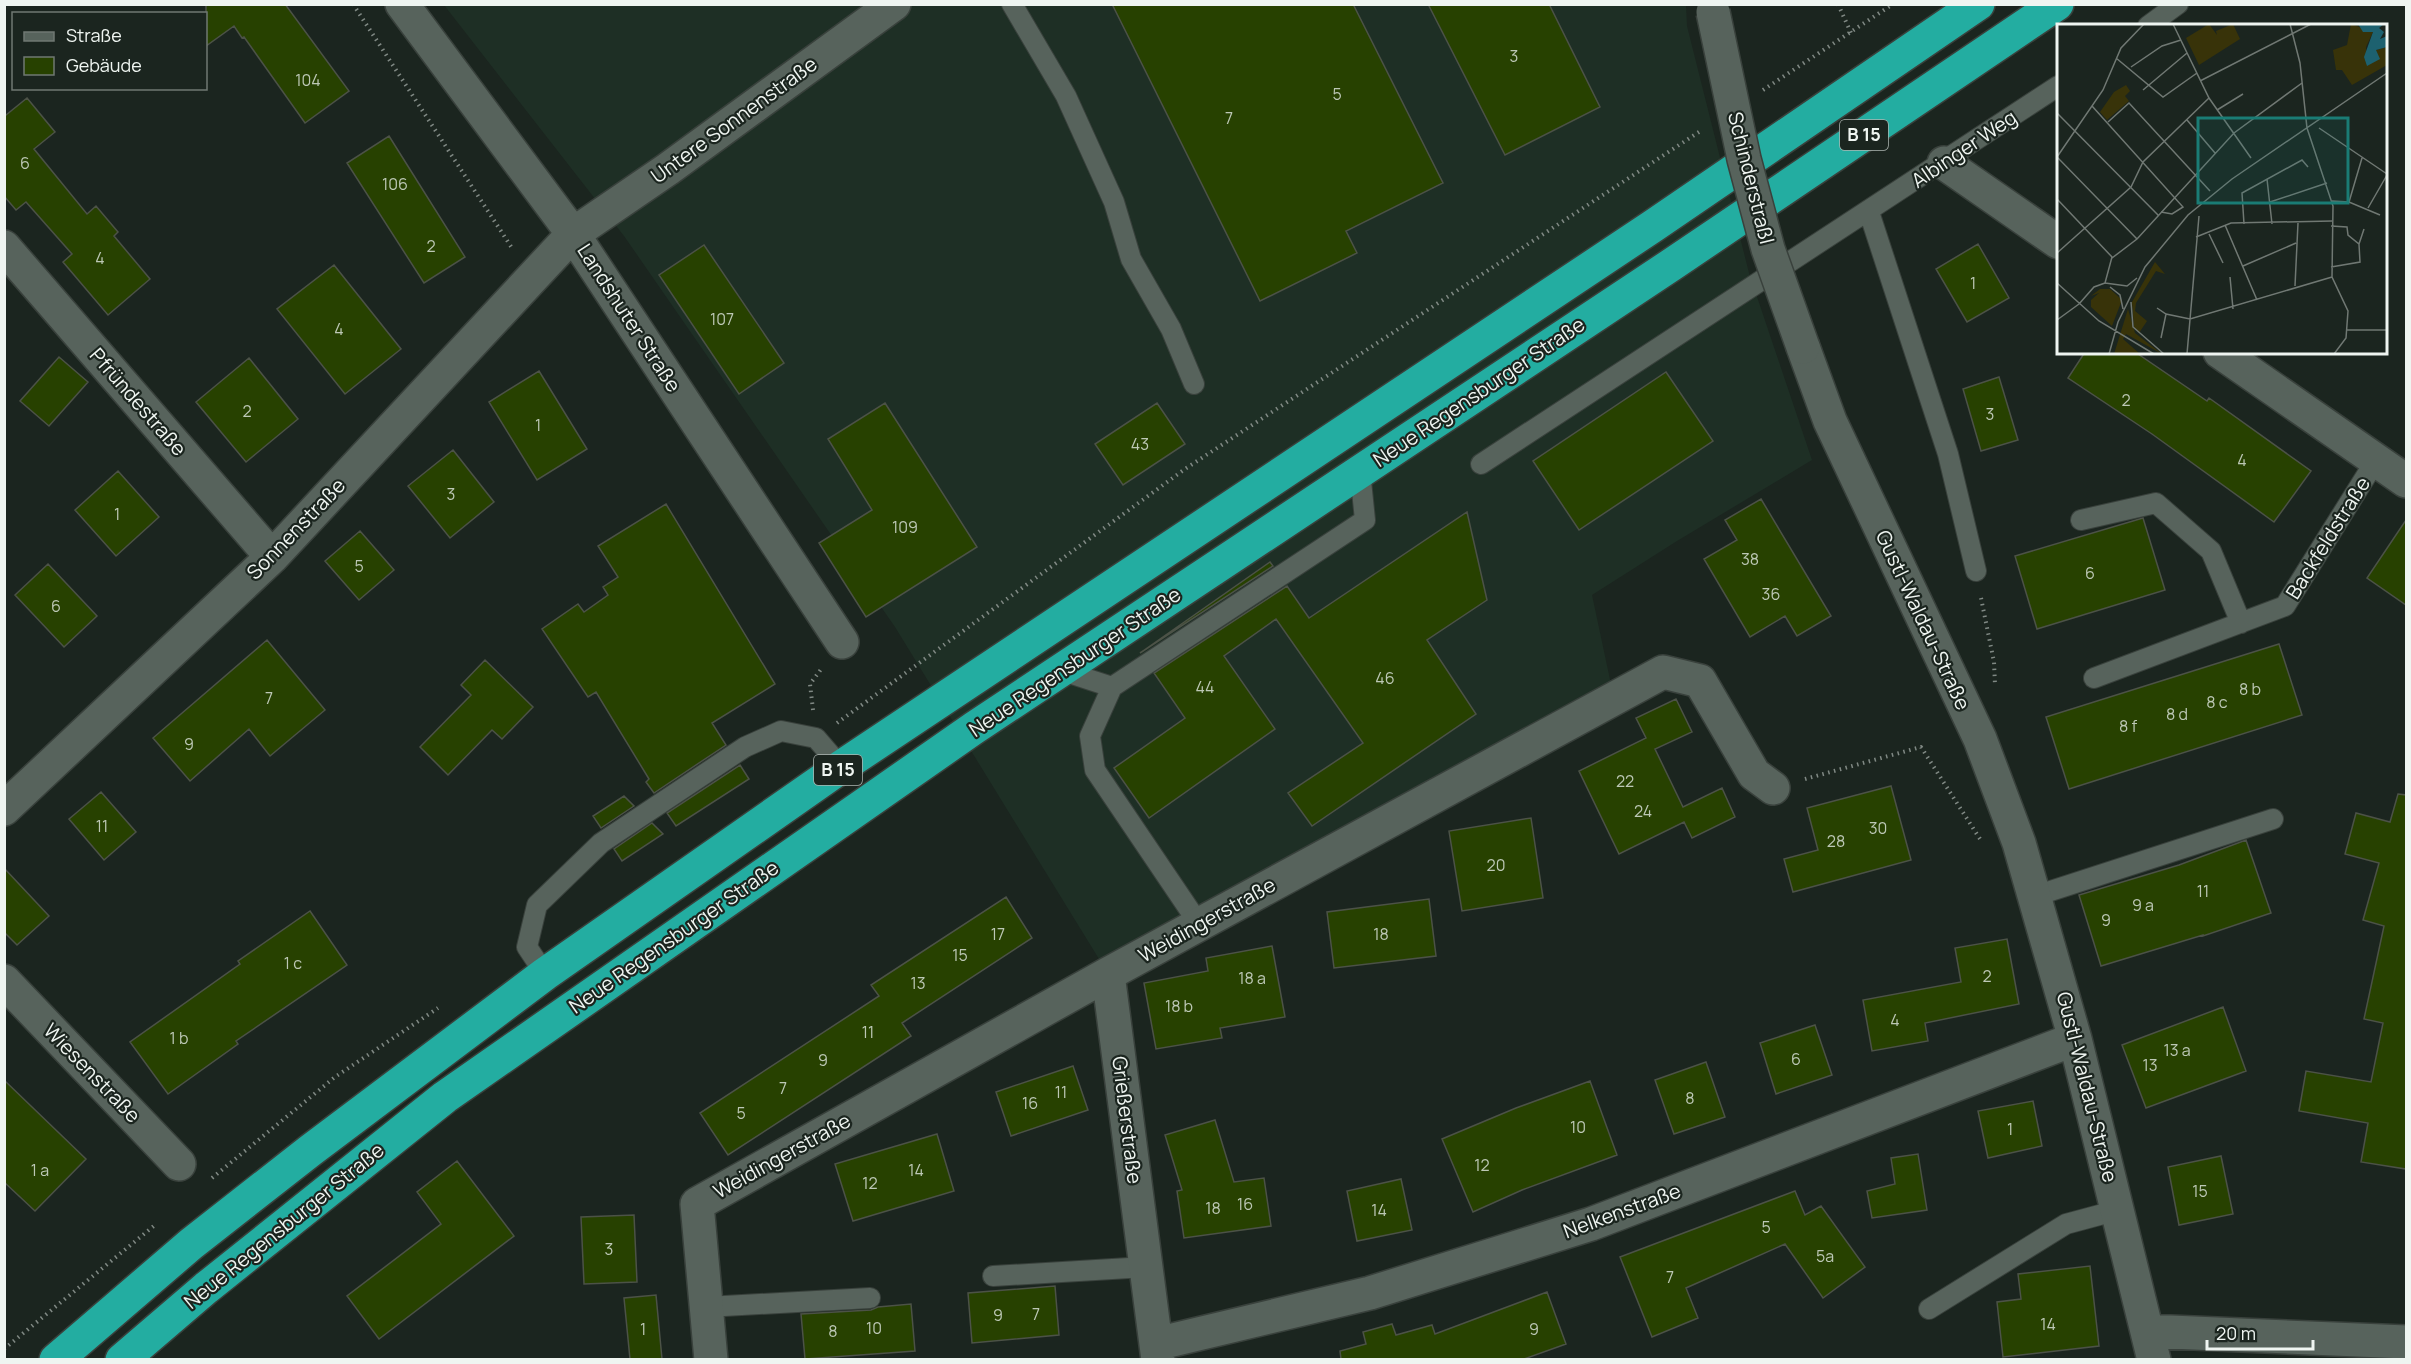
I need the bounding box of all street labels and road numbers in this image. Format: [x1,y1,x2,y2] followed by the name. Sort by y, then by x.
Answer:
[645,50,822,189] street label: Untere Sonnenstraße
[1906,103,2022,194] street label: Albinger Weg
[1722,109,1781,247] street label: Schinderstraßl
[1840,120,1888,150] road number: B 15
[571,238,687,397] street label: Landshuter Straße
[1368,310,1590,473] street label: Neue Regensburger Straße
[84,342,193,461] street label: Pfründestraße
[2279,471,2376,604] street label: Backfeldstraße
[240,472,351,585] street label: Sonnenstraße
[1870,526,1977,714] street label: Gustl-Waldau-Straße
[964,580,1186,743] street label: Neue Regensburger Straße
[814,755,862,785] road number: B 15
[564,854,784,1019] street label: Neue Regensburger Straße
[1133,871,1280,968] street label: Weidingerstraße
[2051,989,2124,1185] street label: Gustl-Waldau-Straße
[38,1017,147,1128] street label: Wiesenstraße
[1106,1055,1149,1185] street label: Grießerstraße
[708,1107,855,1204] street label: Weidingerstraße
[178,1136,389,1315] street label: Neue Regensburger Straße
[1559,1177,1684,1244] street label: Nelkenstraße

